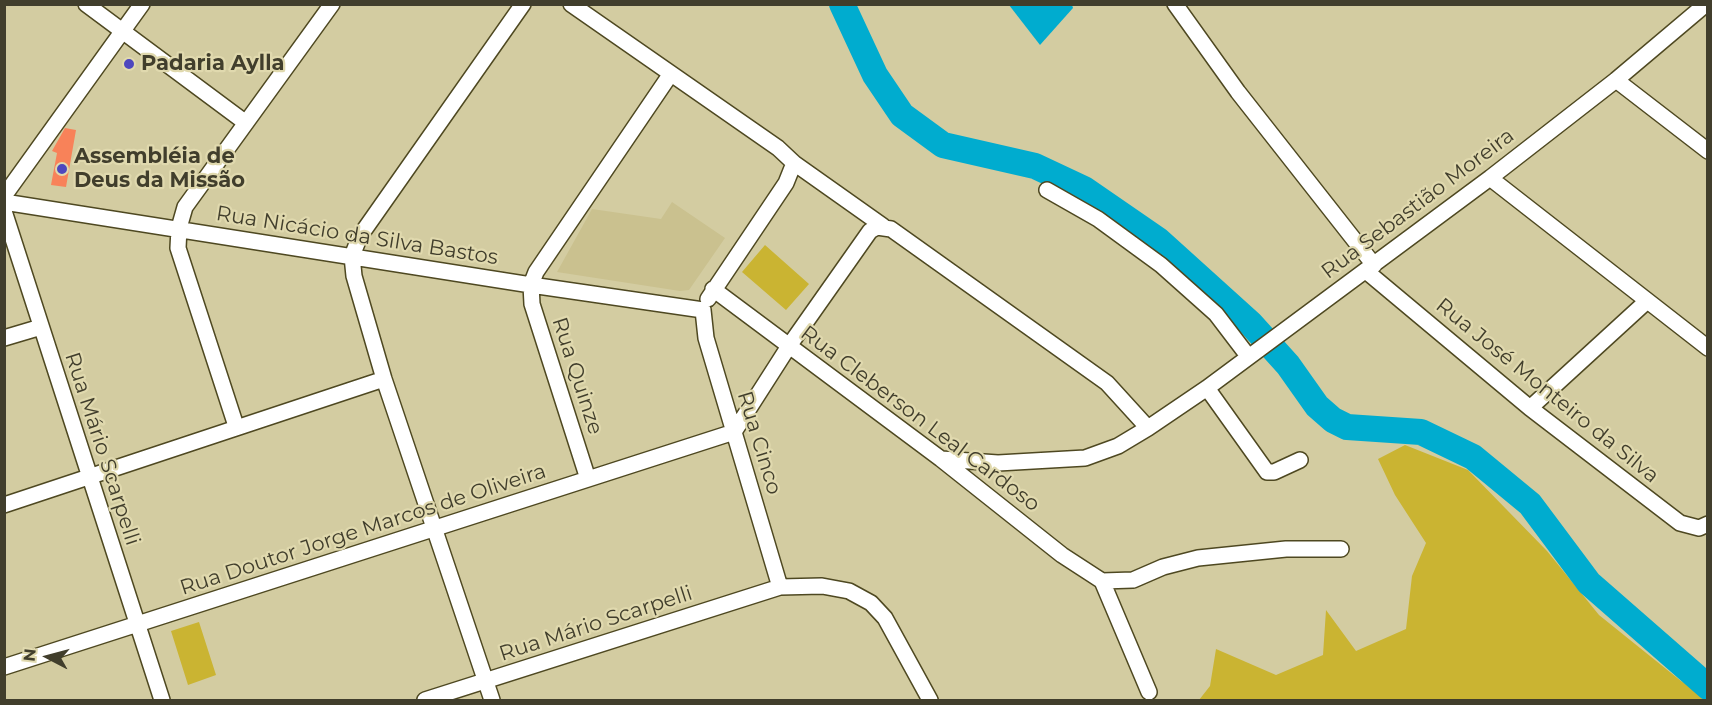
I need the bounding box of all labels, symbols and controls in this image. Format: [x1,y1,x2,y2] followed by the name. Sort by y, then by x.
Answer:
[141,51,284,77] place label: Padaria Aylla
[122,57,136,71] marker: Padaria Aylla
[1317,123,1519,285] street label: Rua Sebastião Moreira
[74,144,245,194] place label: Assembléia de Deus da Missão
[55,162,69,176] marker: Assembléia de Deus da Missão
[214,201,500,271] street label: Rua Nicácio da Silva Bastos
[1430,293,1664,489] street label: Rua José Monteiro da Silva
[546,314,608,438] street label: Rua Quinze
[795,321,1045,517] street label: Rua Cleberson Leal Cardoso
[59,349,145,549] street label: Rua Mário Scarpelli
[731,388,787,498] street label: Rua Cinco
[177,459,549,601] street label: Rua Doutor Jorge Marcos de Oliveira
[496,581,696,667] street label: Rua Mário Scarpelli
[18,627,78,687] north arrow
[19,648,40,662] text: N

